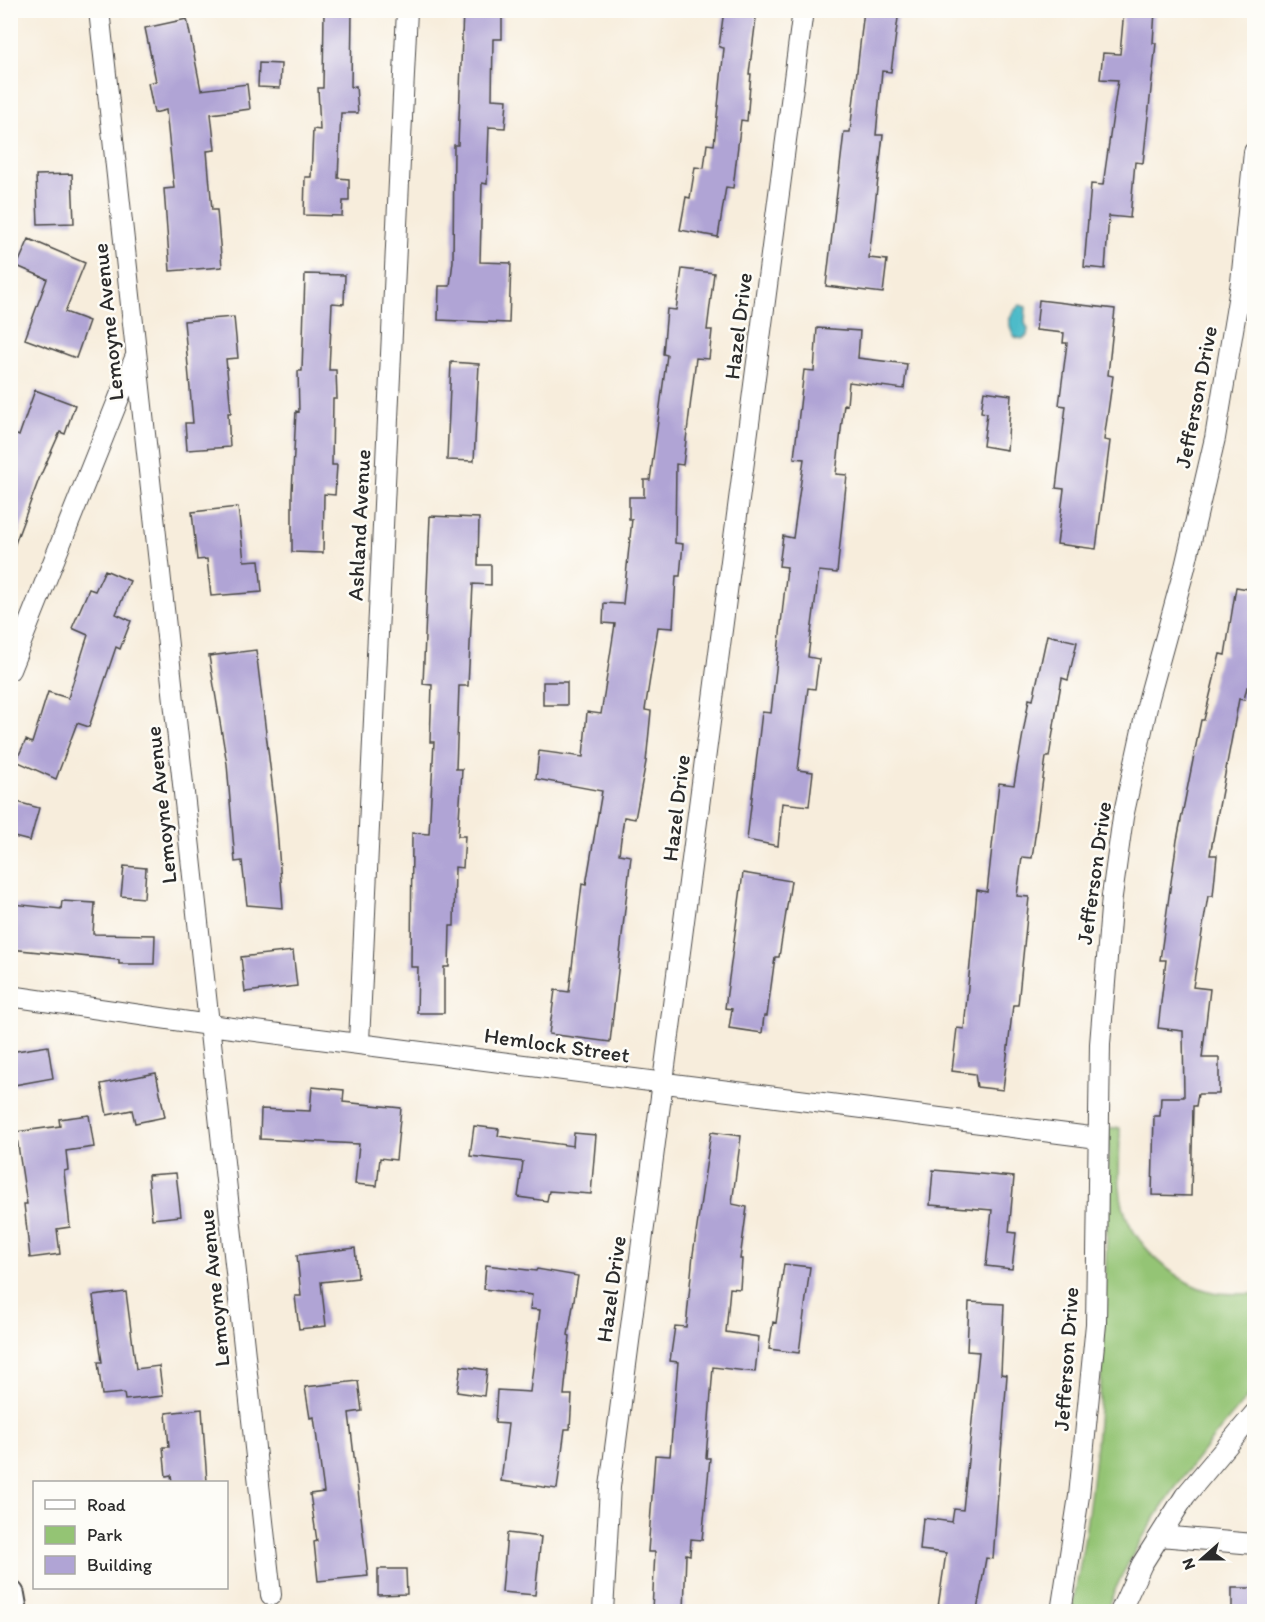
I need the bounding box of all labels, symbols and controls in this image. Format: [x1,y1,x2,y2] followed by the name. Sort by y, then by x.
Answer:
[86,242,130,402] street label: Lemoyne Avenue
[718,271,758,381] street label: Hazel Drive
[1169,324,1223,470] street label: Jefferson Drive
[342,448,376,602] street label: Ashland Avenue
[139,725,183,885] street label: Lemoyne Avenue
[656,753,696,863] street label: Hazel Drive
[1071,800,1117,946] street label: Jefferson Drive
[482,1021,632,1069] street label: Hemlock Street
[192,1208,236,1368] street label: Lemoyne Avenue
[590,1234,632,1344] street label: Hazel Drive
[1047,1286,1085,1432] street label: Jefferson Drive
[33,1481,228,1589] legend
[87,1494,126,1516] text: Road
[87,1524,122,1546] text: Park
[1172,1529,1232,1589] north arrow
[87,1554,153,1576] text: Building
[1178,1556,1199,1573] text: N

